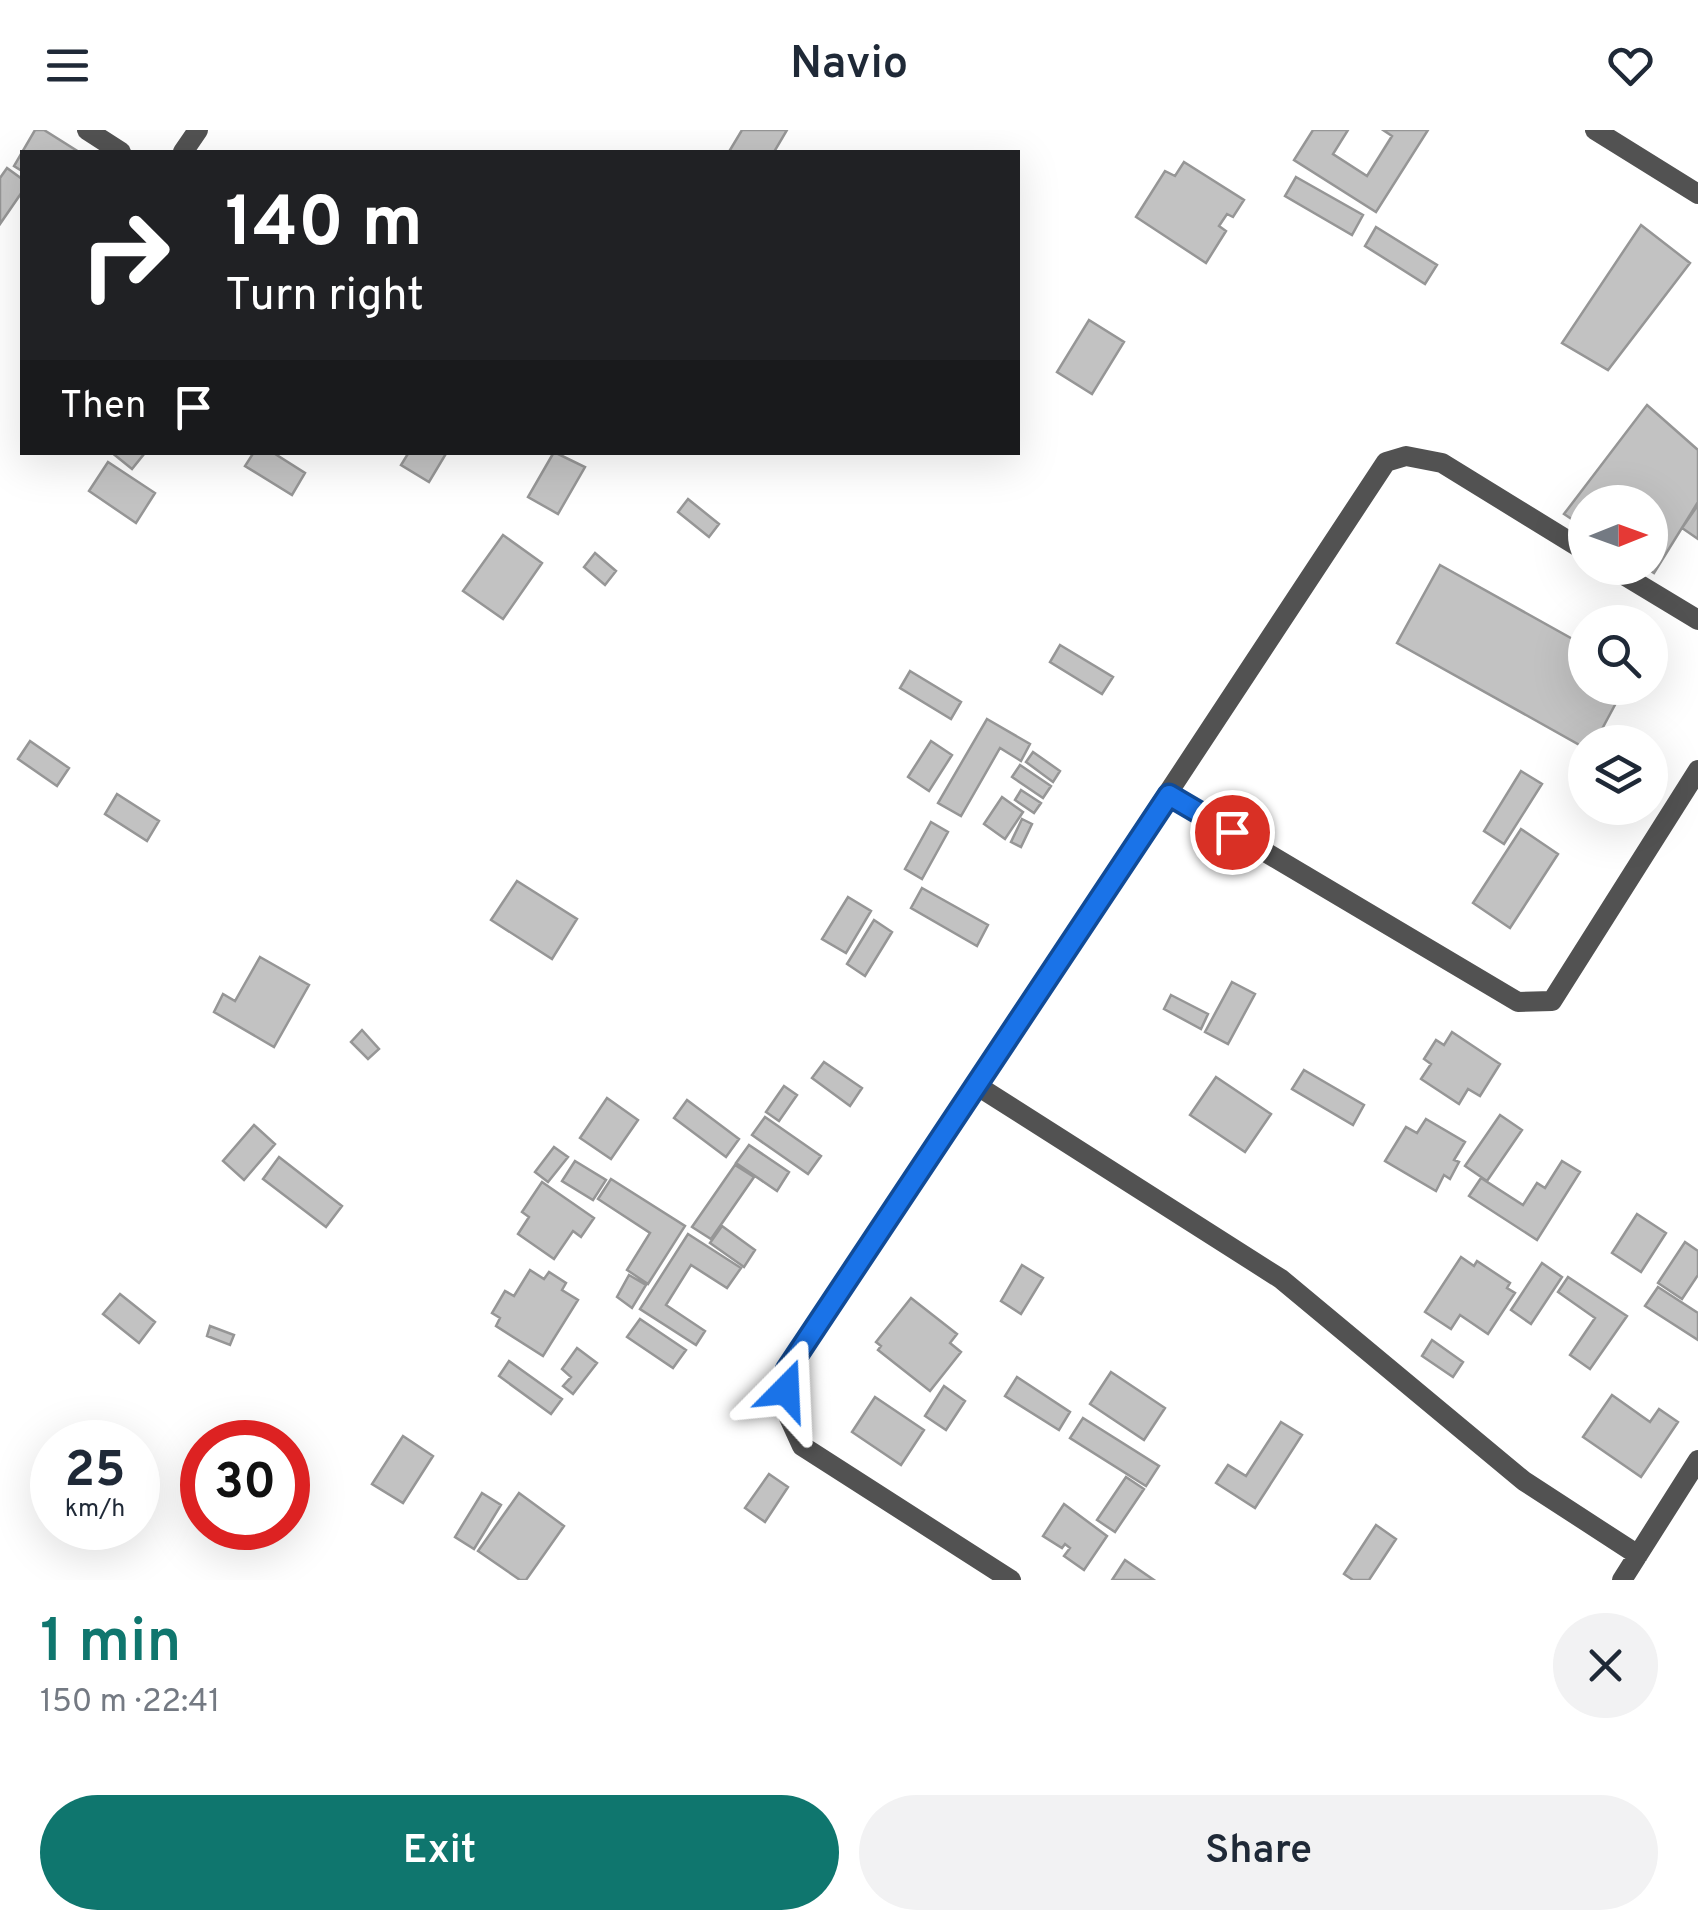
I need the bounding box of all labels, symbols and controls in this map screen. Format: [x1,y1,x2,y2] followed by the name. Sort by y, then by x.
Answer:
[790,37,908,94] text: Navio
[40,38,95,93] icon: menu
[1603,38,1658,93] icon: heart
[225,182,423,271] text: 140 m
[60,190,190,320] icon: right
[225,269,424,326] text: Turn right
[166,380,221,435] icon: arrive
[60,383,146,432] text: Then
[1568,485,1668,585] north arrow
[1568,485,1668,825] map controls
[1568,605,1668,705] button: search
[1568,725,1668,825] button: layers
[1190,790,1275,875] pin
[1205,805,1260,860] icon: arrive
[734,1338,838,1442] position arrow
[180,1420,310,1550] speed limit sign: 30
[64,1441,126,1504] text: 25
[65,1494,125,1526] text: km/h
[40,1607,181,1683] text: 1 min
[1553,1613,1658,1718] button: close
[40,1683,220,1723] text: 150 m · 22:41
[40,1795,839,1910] button: Exit
[859,1795,1658,1910] button: Share

